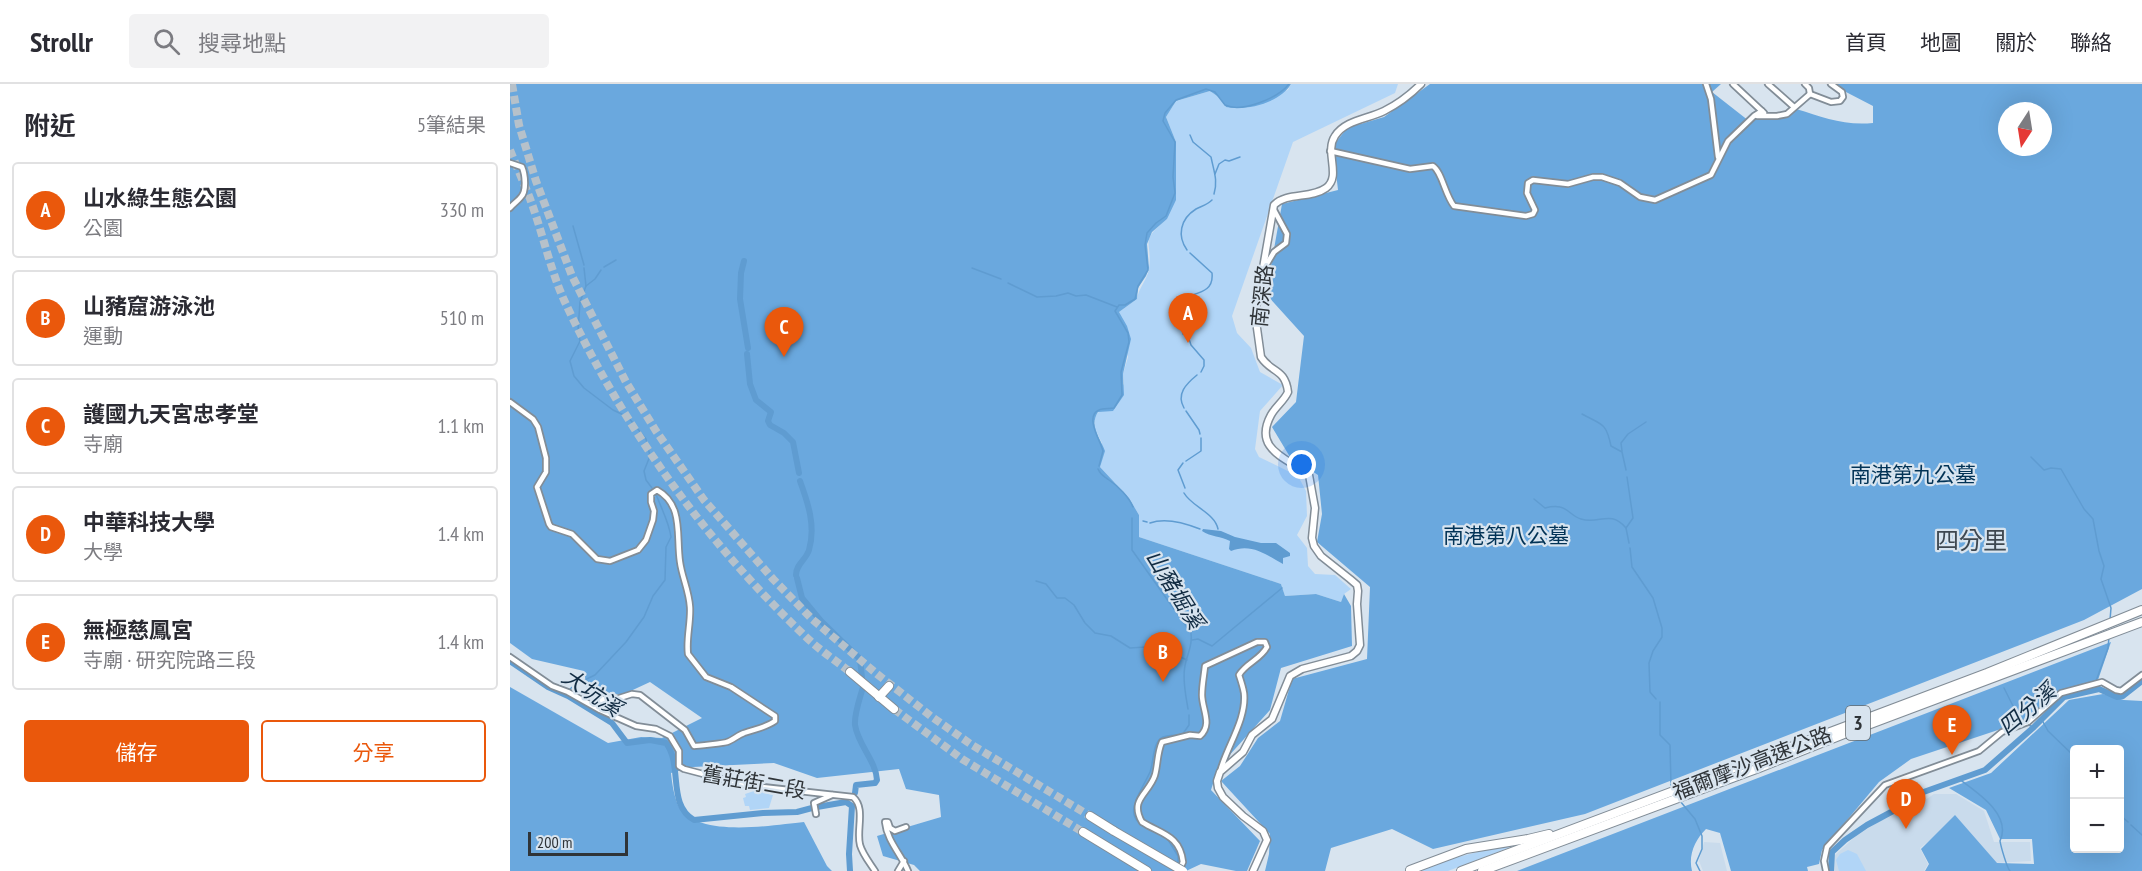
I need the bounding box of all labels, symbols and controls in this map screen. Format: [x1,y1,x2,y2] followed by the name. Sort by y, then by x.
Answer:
[129,14,549,68] search box
[30,23,93,60] text: Strollr
[150,25,183,58] icon: search
[198,29,286,57] text: 搜尋地點
[1845,29,1887,56] text: 首頁
[1920,29,1962,56] text: 地圖
[1995,29,2037,56] text: 關於
[2070,29,2112,56] text: 聯絡
[1998,102,2052,156] north arrow
[24,109,76,142] text: 附近
[417,112,486,138] text: 5筆結果
[83,184,237,212] text: 山水綠生態公園
[40,197,51,223] text: A
[440,197,484,223] text: 330 m
[83,215,123,241] text: 公園
[1245,263,1279,329] street label: 南深路
[83,292,215,320] text: 山豬窟游泳池
[1168,294,1208,343] pin: A
[41,305,50,331] text: B
[440,305,484,331] text: 510 m
[764,308,804,357] pin: C
[83,323,123,349] text: 運動
[83,400,259,428] text: 護國九天宮忠孝堂
[41,413,50,439] text: C
[437,413,484,439] text: 1.1 km
[83,431,123,457] text: 寺廟
[1287,450,1316,479] your location
[1850,461,1976,488] park label: 南港第九公墓
[83,508,215,536] text: 中華科技大學
[40,521,51,547] text: D
[437,521,484,547] text: 1.4 km
[1443,522,1569,549] park label: 南港第八公墓
[1935,525,2007,556] district label: 四分里
[83,539,123,565] text: 大學
[1140,544,1212,636] water label: 山豬堀溪
[83,616,193,644] text: 無極慈鳳宮
[41,629,50,655] text: E
[437,629,484,655] text: 1.4 km
[1144,632,1182,682] pin: B
[83,647,256,673] text: 寺廟 · 研究院路三段
[557,662,630,724] water label: 大坑溪
[1993,675,2064,741] water label: 四分溪
[1846,706,1870,740] road number: 3
[1932,706,1972,755] pin: E
[24,720,249,782] button: 儲存
[261,720,486,782] button: 分享
[1669,720,1835,806] street label: 福爾摩沙高速公路
[2070,745,2124,853] map controls
[2070,745,2124,799] button: +
[700,760,808,804] street label: 舊莊街二段
[1886,780,1926,829] pin: D
[2070,799,2124,853] button: −
[528,829,628,856] scale bar
[537,832,572,852] text: 200 m

